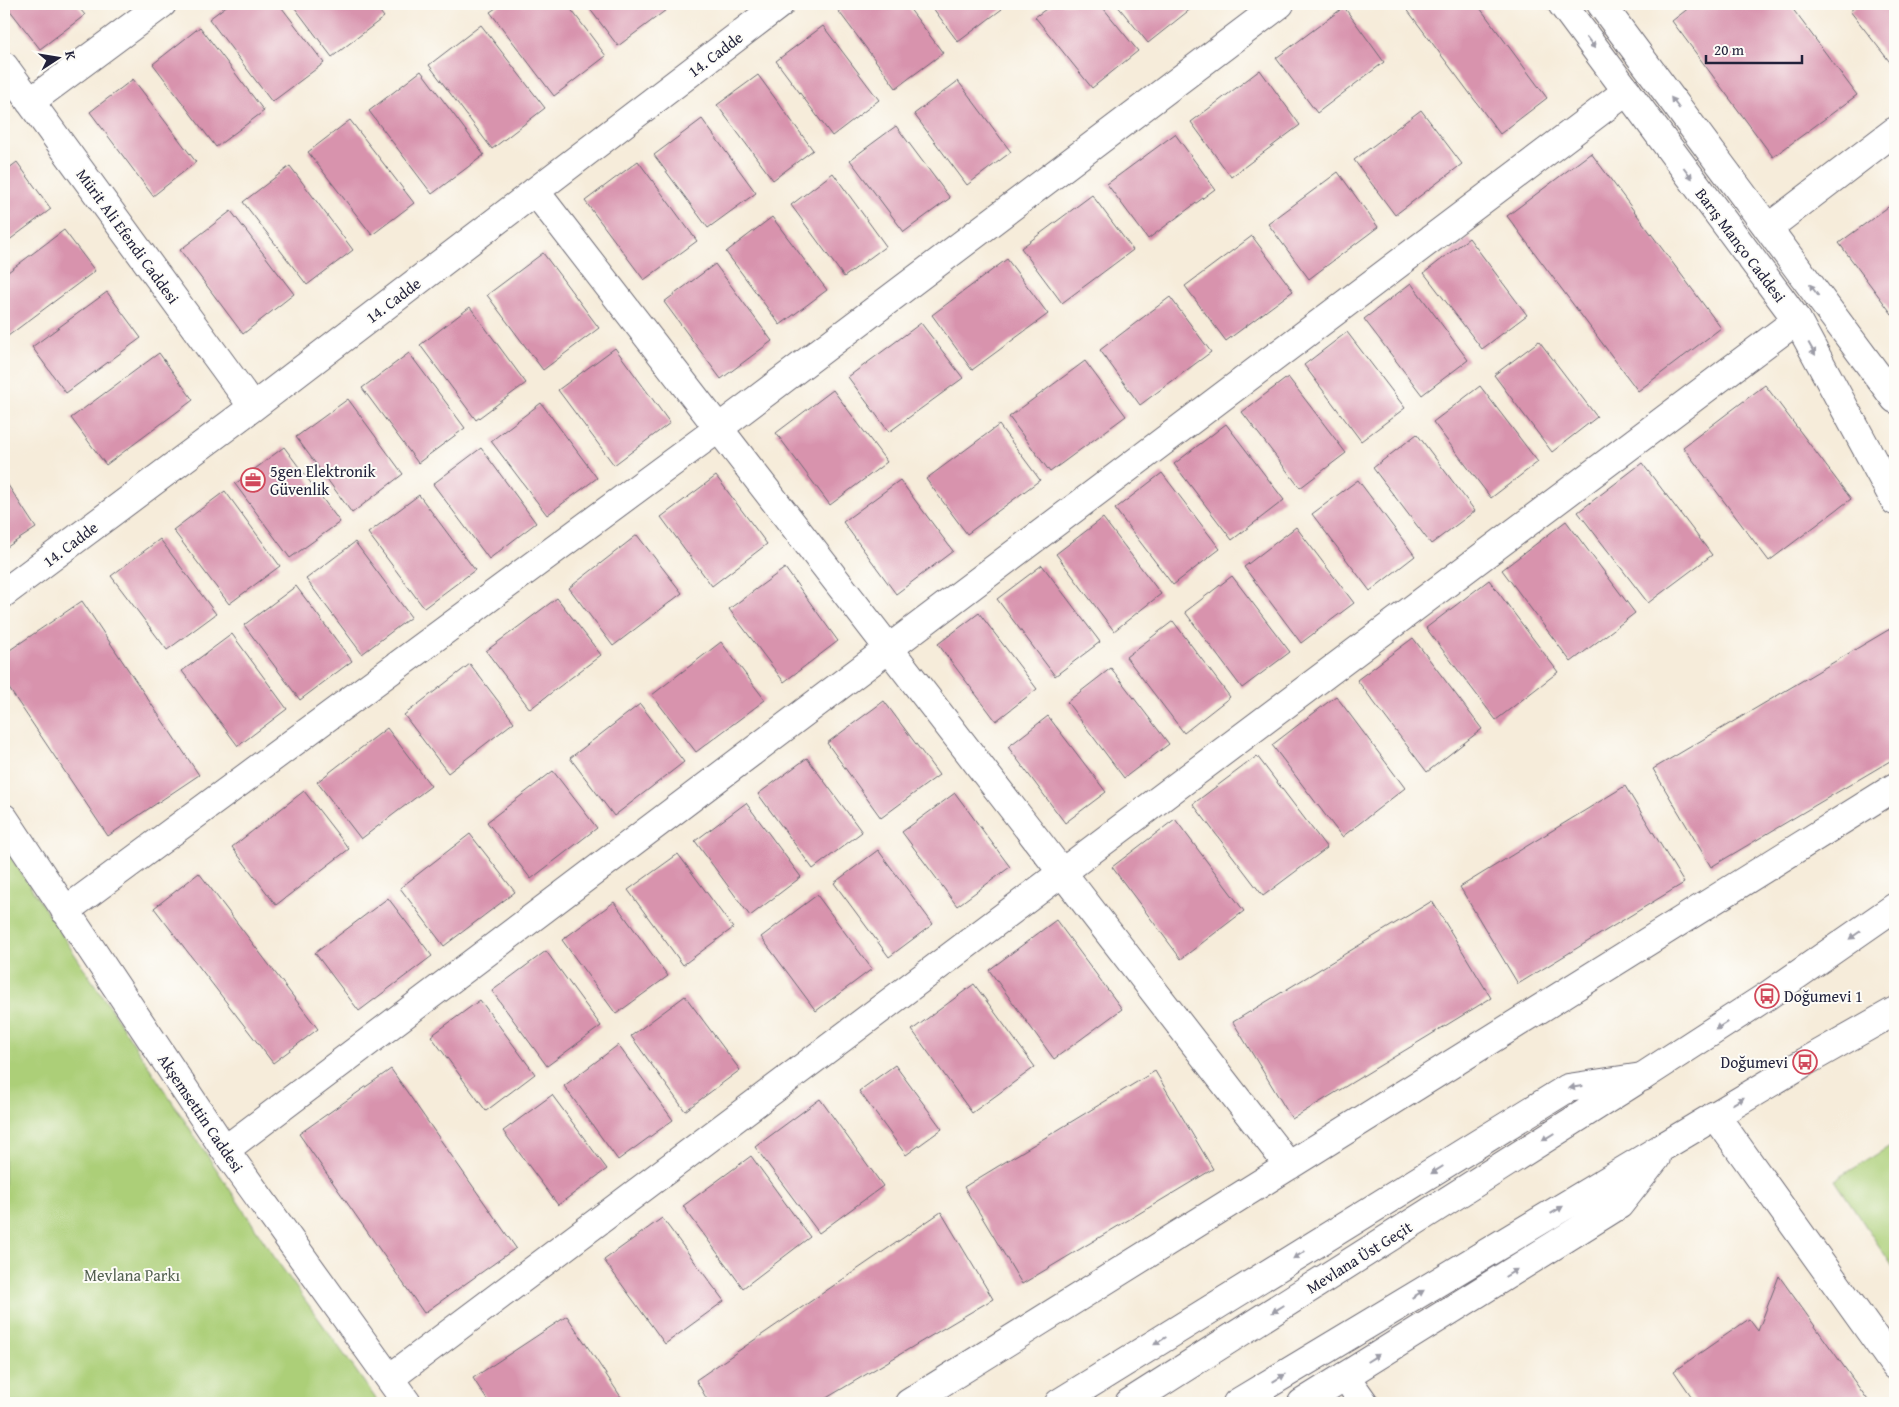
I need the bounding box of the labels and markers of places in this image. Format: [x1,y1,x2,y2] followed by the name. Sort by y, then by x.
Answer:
[270,459,377,501] place label: 5gen Elektronik Güvenlik
[240,467,266,493] office icon: 5gen Elektronik Güvenlik
[1754,983,1780,1009] bus stop icon: Doğumevi 1
[1784,984,1863,1008] place label: Doğumevi 1
[1792,1049,1818,1075] bus stop icon: Doğumevi
[1720,1050,1789,1074] place label: Doğumevi

